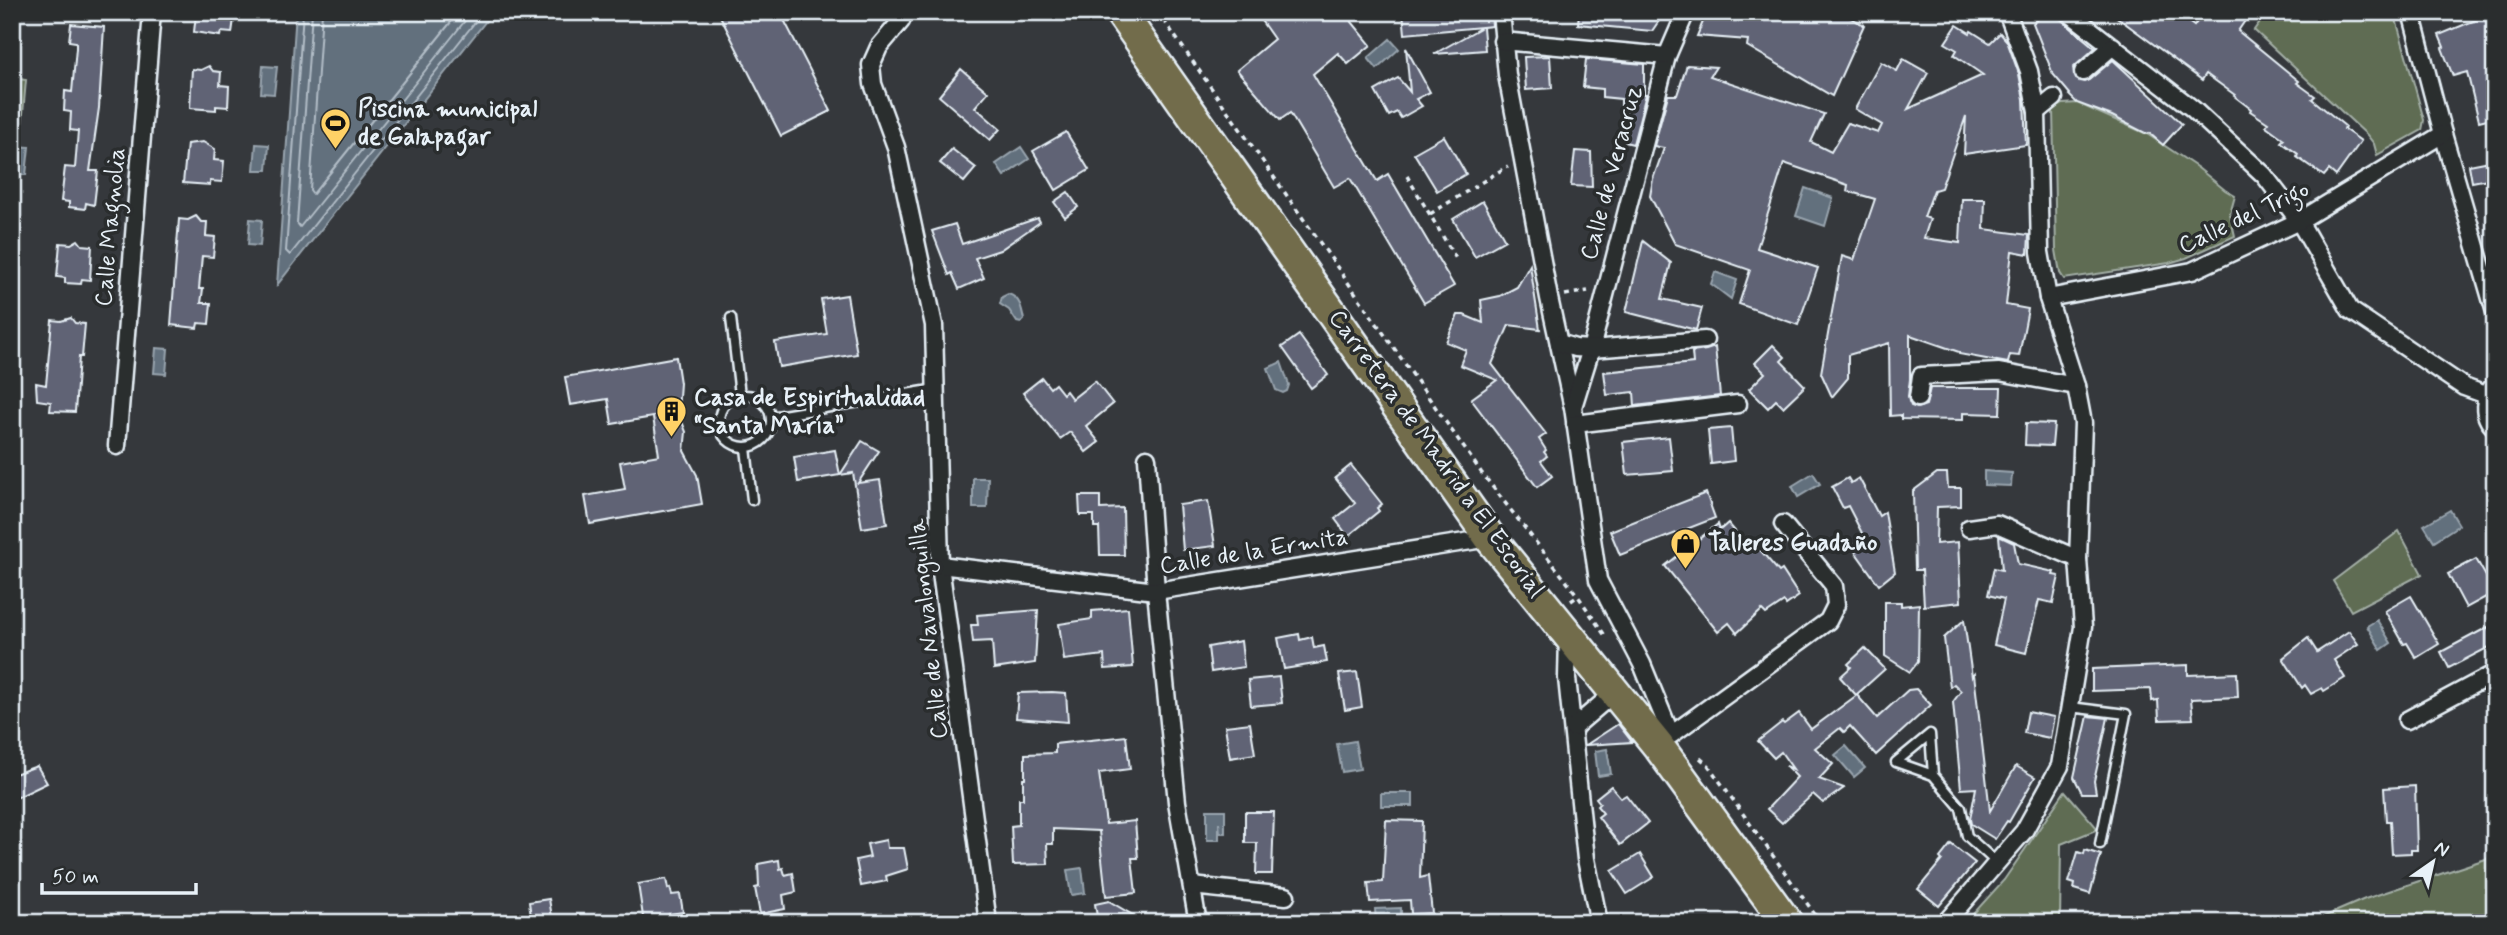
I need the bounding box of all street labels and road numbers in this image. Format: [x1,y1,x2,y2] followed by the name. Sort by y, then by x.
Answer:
[1574,82,1650,264] street label: Calle de Veracruz
[89,146,136,308] street label: Calle Magnolia
[2174,174,2316,265] street label: Calle del Trigo
[1321,304,1551,604] street label: Carretera de Madrid a El Escorial
[902,517,958,741] street label: Calle de Navalonguilla
[1158,522,1350,582] street label: Calle de la Ermita

